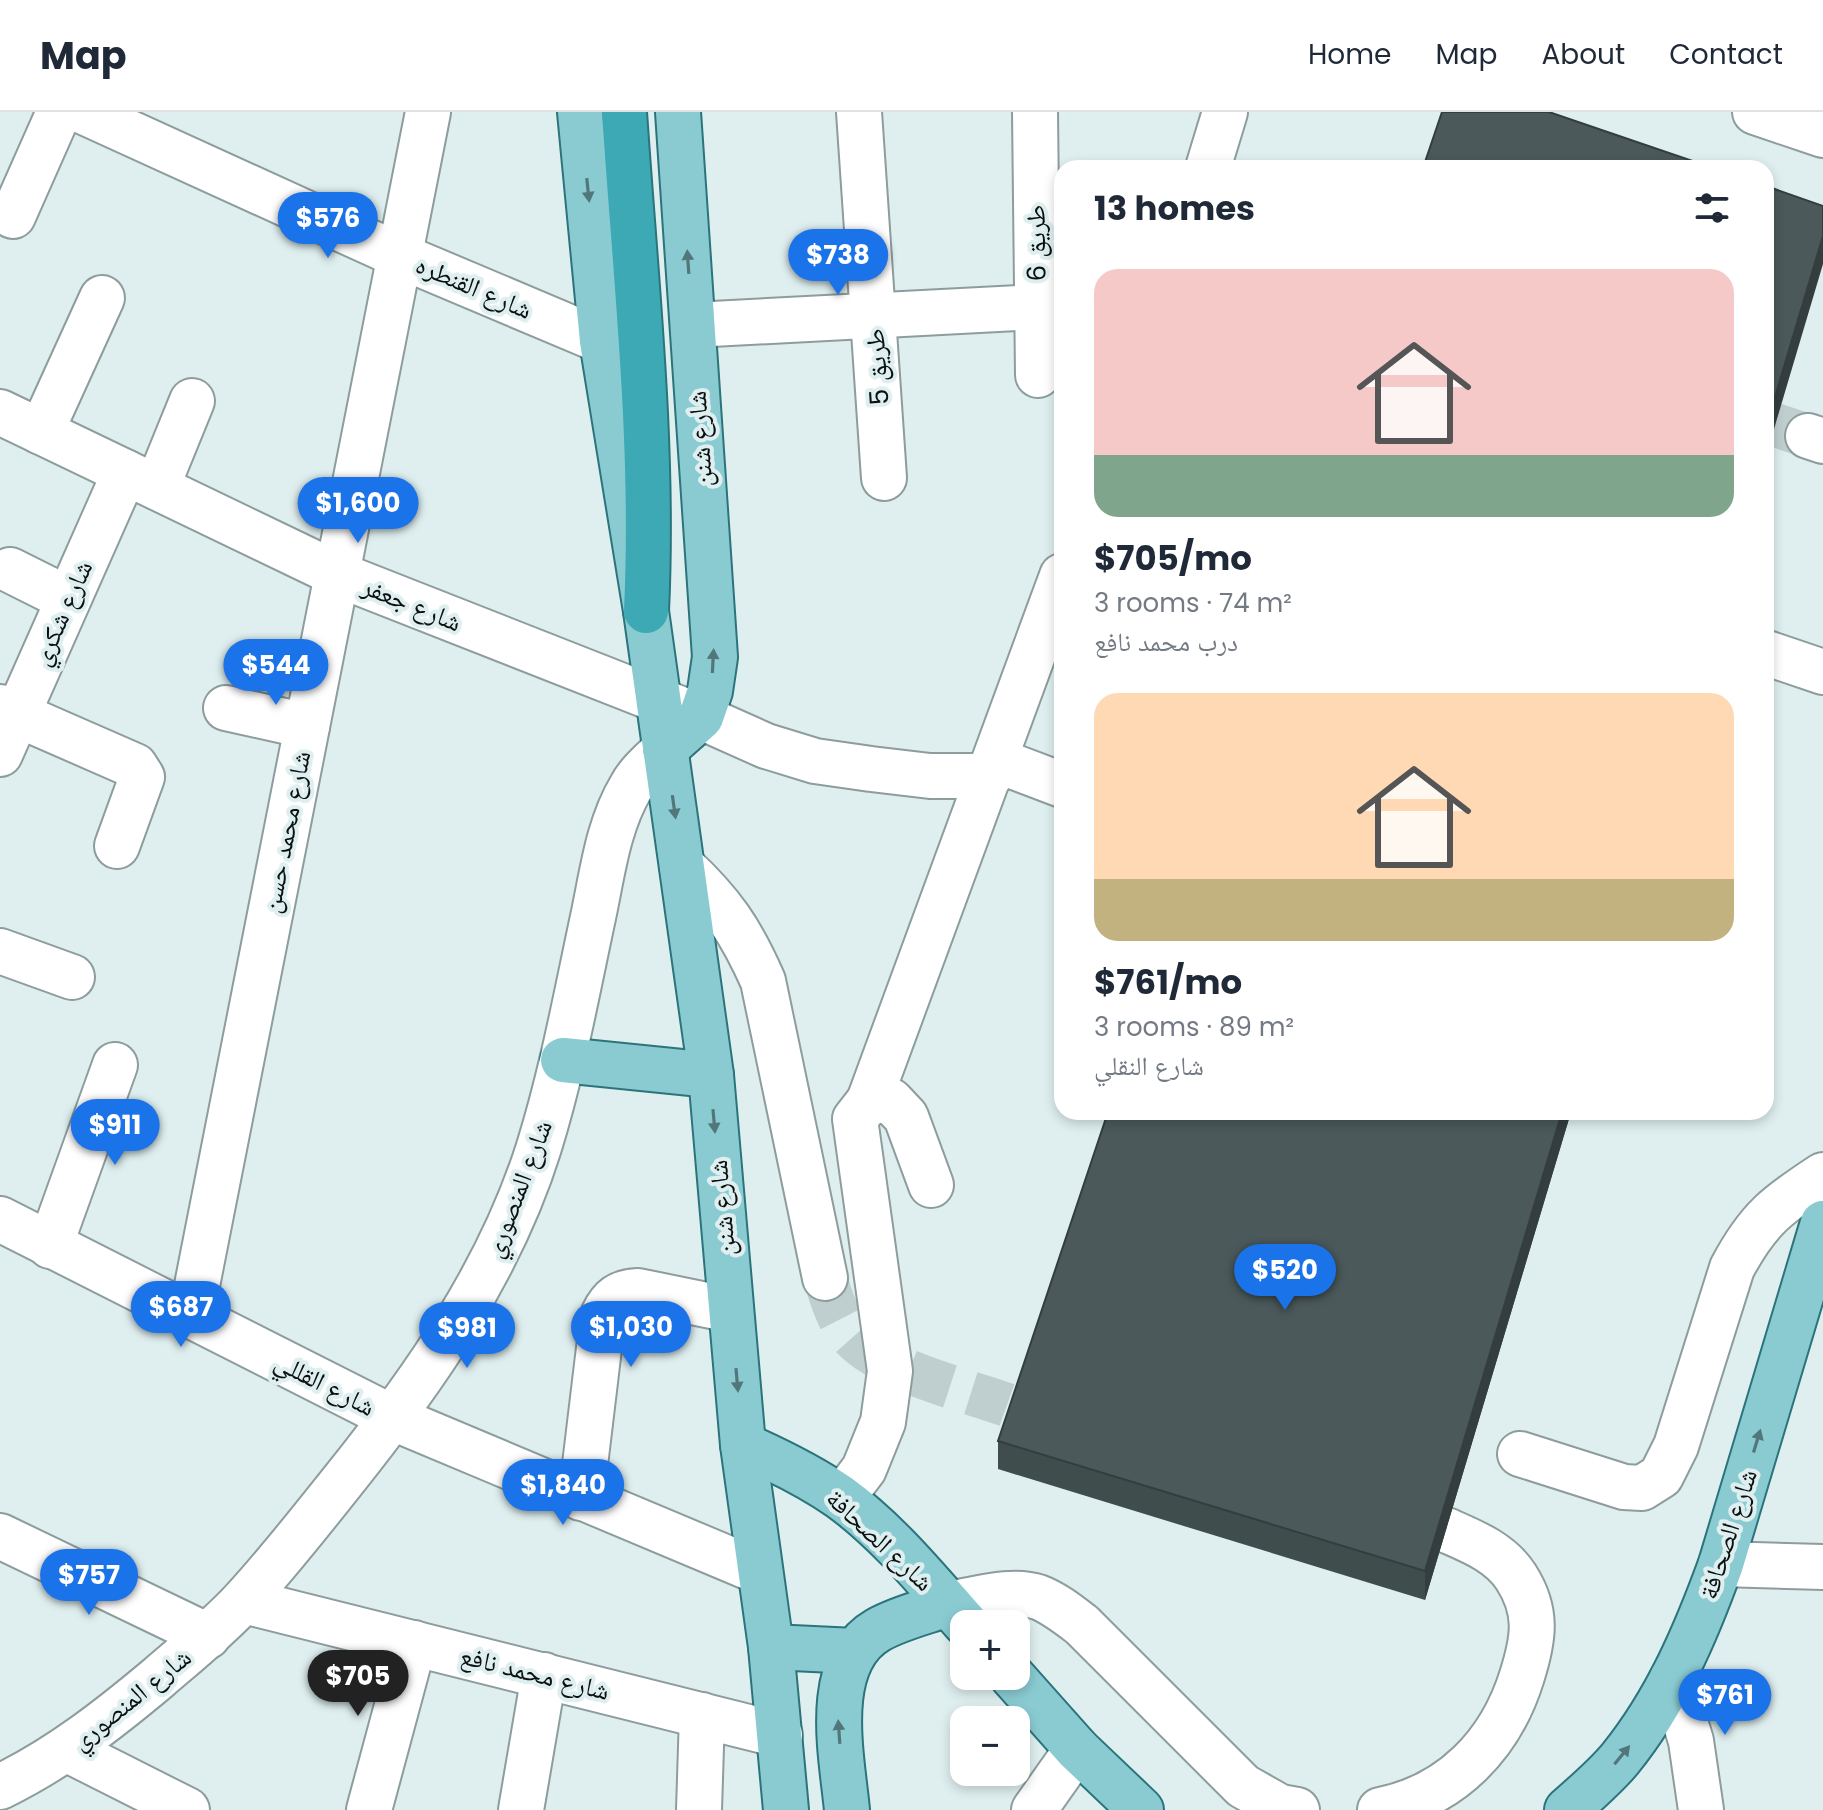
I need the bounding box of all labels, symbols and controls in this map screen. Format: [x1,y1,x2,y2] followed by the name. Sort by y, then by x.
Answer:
[40,29,127,82] text: Map
[1308,35,1391,74] text: Home
[1435,35,1497,74] text: Map
[1541,35,1625,74] text: About
[1669,35,1783,74] text: Contact
[581,178,594,203] one-way arrow
[1094,184,1255,232] text: 13 homes
[1690,186,1734,230] icon: filters
[281,192,375,260] pin: $576
[296,200,360,236] text: $576
[1017,204,1055,282] street label: طريق 6
[791,229,885,297] pin: $738
[806,237,870,273] text: $738
[410,246,538,328] street label: شارع القنطره
[682,249,695,274] one-way arrow
[1342,321,1486,465] icon: home
[856,328,898,406] street label: طريق 5
[679,390,721,488] street label: شارع شنن
[293,477,423,545] pin: $1,600
[316,485,400,521] text: $1,600
[1094,534,1252,582] text: $705/mo
[23,555,104,673] street label: شارع شكري
[356,567,467,640] street label: شارع جعفر
[1094,585,1292,621] text: 3 rooms · 74 m²
[1094,624,1238,660] text: درب محمد نافع
[229,639,323,707] pin: $544
[241,647,311,683] text: $544
[707,648,720,673] one-way arrow
[1342,745,1486,889] icon: home
[253,748,319,916] street label: شارع محمد حسن
[668,795,681,820] one-way arrow
[1094,958,1242,1006] text: $761/mo
[1094,1009,1294,1045] text: 3 rooms · 89 m²
[1094,1048,1204,1084] text: شارع النقلي
[68,1099,162,1167] pin: $911
[89,1107,141,1143] text: $911
[708,1109,721,1134] one-way arrow
[475,1115,563,1264] street label: شارع المنصوري
[700,1158,744,1258] street label: شارع شنن
[1238,1244,1332,1312] pin: $520
[1252,1252,1318,1288] text: $520
[134,1281,228,1349] pin: $687
[149,1289,213,1325] text: $687
[566,1301,696,1369] pin: $1,030
[420,1302,514,1370] pin: $981
[589,1309,673,1345] text: $1,030
[437,1310,497,1346] text: $981
[267,1343,382,1427] street label: شارع القللي
[731,1368,744,1393] one-way arrow
[1751,1429,1764,1453] one-way arrow
[498,1459,628,1527] pin: $1,840
[1690,1464,1766,1604] street label: شارع الصحافة
[520,1467,606,1503] text: $1,840
[818,1481,942,1599] street label: شارع الصحافة
[42,1549,136,1617] pin: $757
[58,1557,120,1593] text: $757
[950,1610,1030,1786] map controls
[950,1610,1030,1690] button: +
[457,1637,613,1709] street label: شارع محمد نافع
[63,1639,200,1761] street label: شارع المنصوري
[311,1650,405,1718] pin: $705
[326,1658,390,1694] text: $705
[1678,1669,1772,1737] pin: $761
[1696,1677,1754,1713] text: $761
[950,1706,1030,1786] button: −
[832,1720,845,1745] one-way arrow
[1613,1745,1630,1765] one-way arrow

